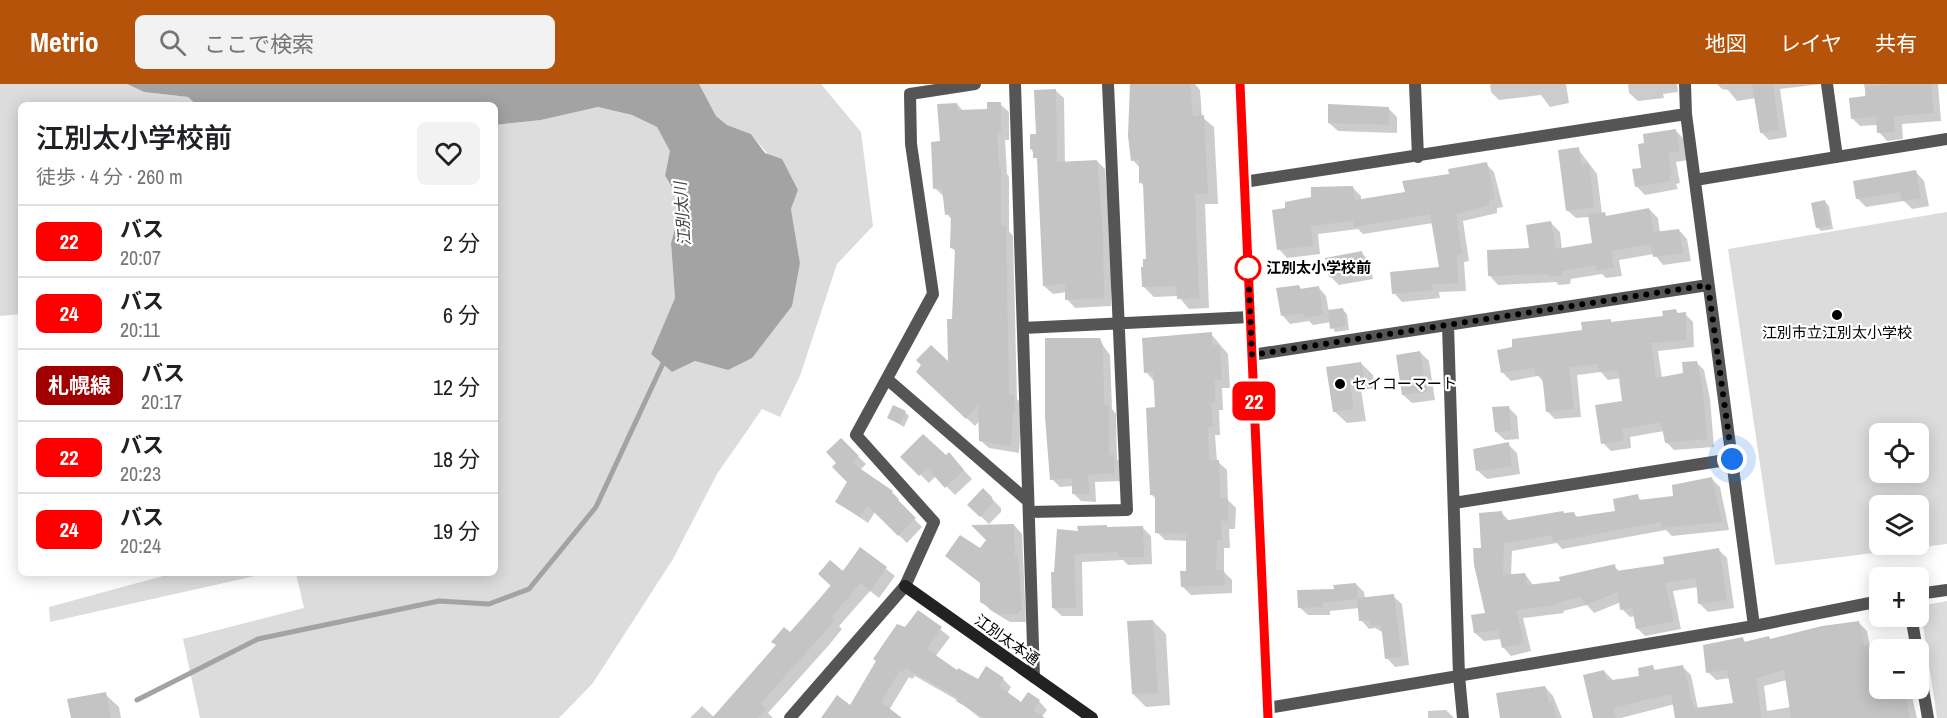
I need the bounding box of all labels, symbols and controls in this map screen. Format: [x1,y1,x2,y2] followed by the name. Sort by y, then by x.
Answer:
[135,15,555,69] search box
[30,23,99,61] text: Metrio
[156,26,189,59] icon: search
[204,29,314,59] text: ここで検索
[1705,29,1747,58] text: 地図
[1780,29,1842,58] text: レイヤ
[1875,29,1917,58] text: 共有
[36,119,232,157] text: 江別太小学校前
[417,122,480,185] button: heart
[36,163,183,190] text: 徒歩 · 4 分 · 260 m
[669,179,695,247] water label: 江別太川
[120,214,164,244] text: バス
[59,227,79,256] text: 22
[443,228,480,258] text: 2 分
[120,244,161,271] text: 20:07
[1235,255,1261,281] marker: 江別太小学校前
[1266,257,1371,278] place label: 江別太小学校前
[120,286,164,316] text: バス
[59,299,79,328] text: 24
[443,300,480,330] text: 6 分
[1830,308,1844,322] marker: 江別市立江別太小学校
[120,316,160,343] text: 20:11
[1762,322,1912,343] place label: 江別市立江別太小学校
[141,358,185,388] text: バス
[48,371,111,400] text: 札幌線
[433,372,480,402] text: 12 分
[1352,373,1457,394] place label: セイコーマート
[1333,377,1347,391] marker: セイコーマート
[1227,382,1281,420] line badge: 22
[1244,387,1264,416] text: 22
[141,388,182,415] text: 20:17
[1869,423,1929,699] map controls
[1869,423,1929,483] button: locate
[120,430,164,460] text: バス
[59,443,79,472] text: 22
[433,444,480,474] text: 18 分
[1717,444,1747,474] your location
[120,460,161,487] text: 20:23
[1869,495,1929,555] button: layers
[120,502,164,532] text: バス
[59,515,79,544] text: 24
[433,516,480,546] text: 19 分
[120,532,161,559] text: 20:24
[1869,567,1929,627] button: +
[971,609,1044,670] street label: 江別太本通
[1869,639,1929,699] button: −

